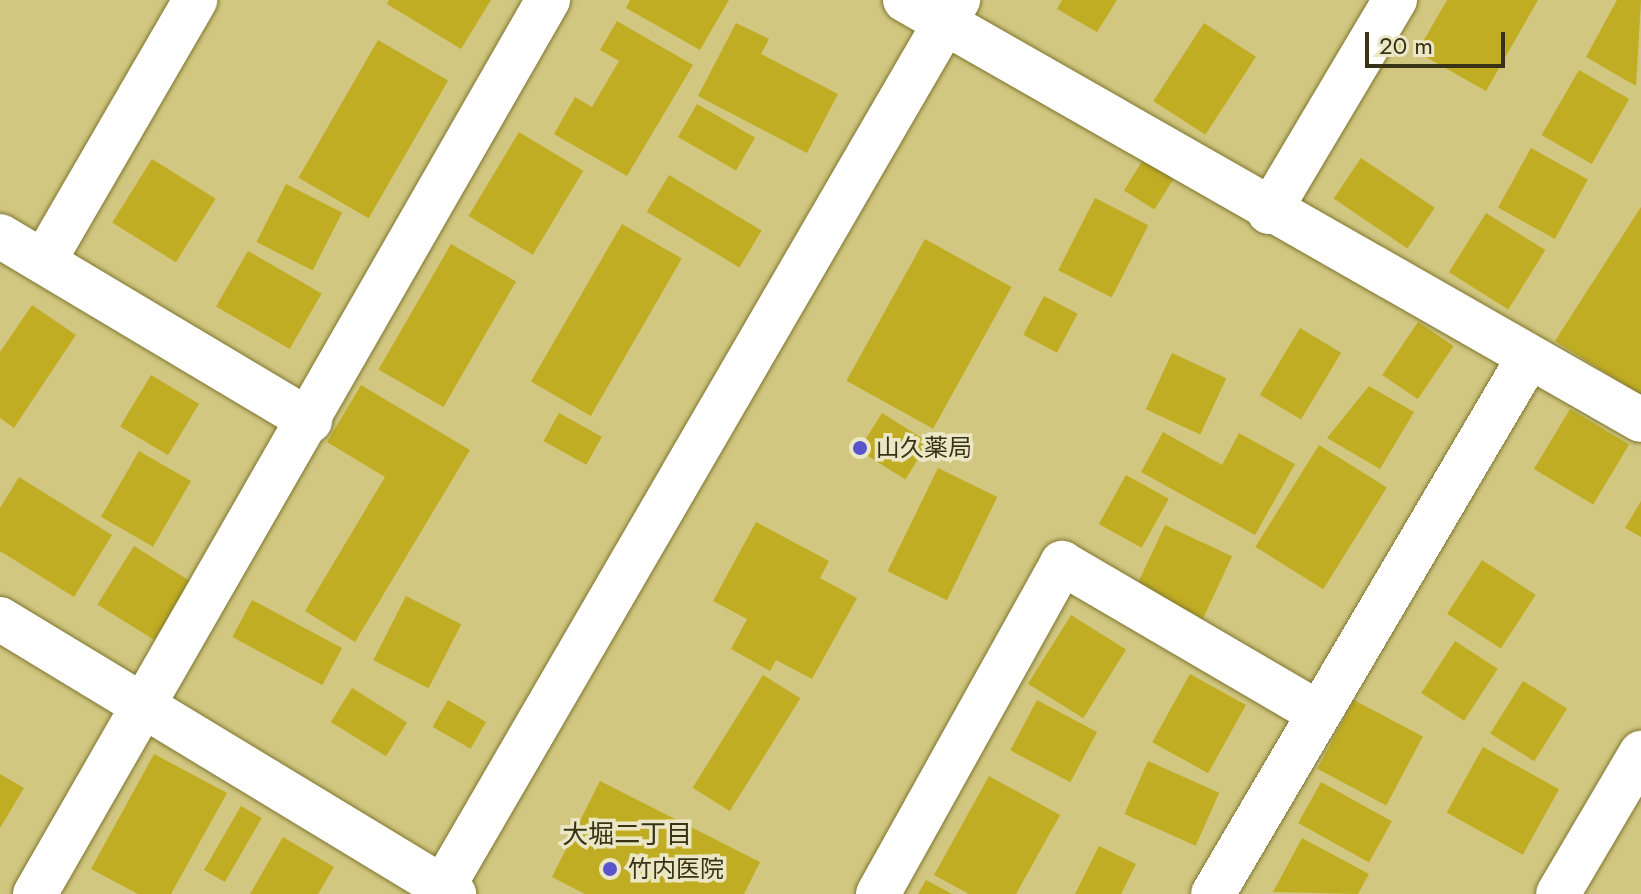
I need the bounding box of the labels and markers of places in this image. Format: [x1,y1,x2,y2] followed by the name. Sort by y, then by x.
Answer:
[876,434,972,462] place label: 山久薬局
[851,439,869,457] marker: 山久薬局
[628,855,724,883] place label: 竹内医院
[599,858,621,880] marker: 竹内医院

